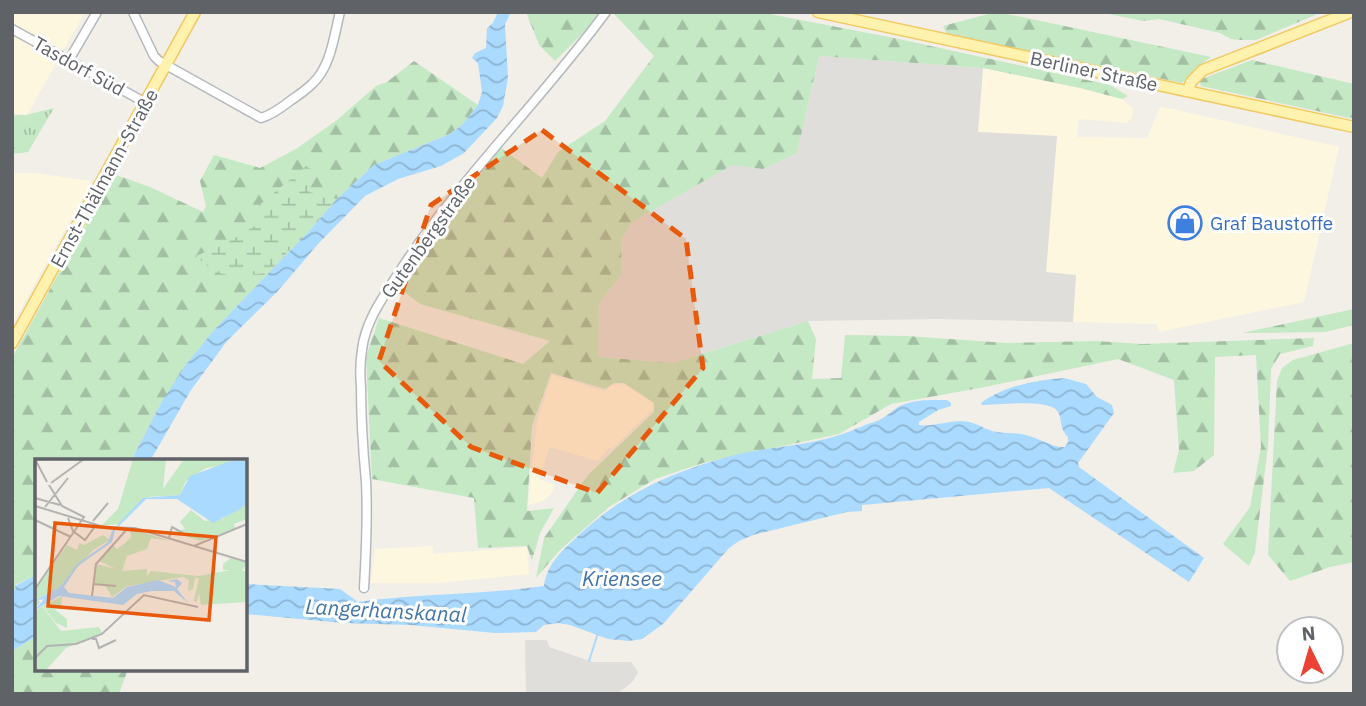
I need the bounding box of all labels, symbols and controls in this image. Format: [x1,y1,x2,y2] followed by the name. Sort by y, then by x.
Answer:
[29,31,129,101] street label: Tasdorf Süd
[1028,46,1160,96] street label: Berliner Straße
[45,84,163,272] street label: Ernst-Thälmann-Straße
[376,171,480,303] street label: Gutenbergstraße
[1166,204,1204,242] shop icon: Graf Baustoffe
[1210,211,1333,235] place label: Graf Baustoffe
[35,459,247,671] inset map
[582,564,662,592] water label: Kriensee
[305,592,468,628] water label: Langerhanskanal
[1275,615,1345,685] north arrow
[1301,621,1316,646] text: N

